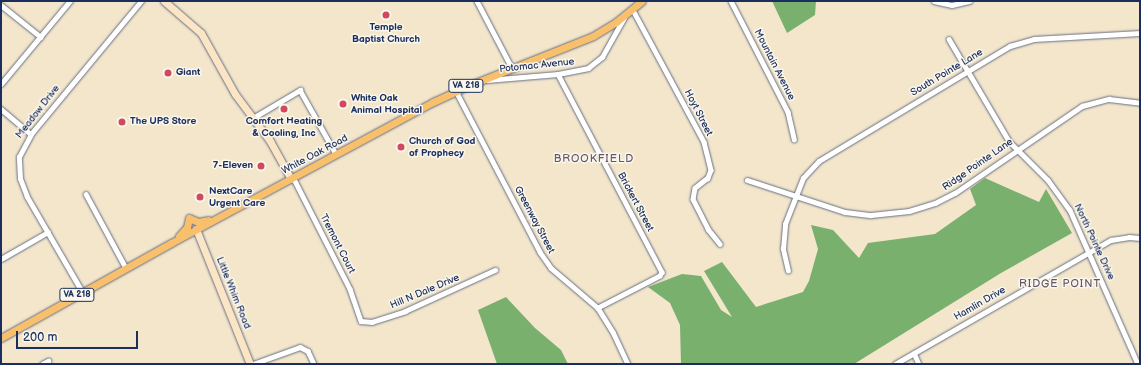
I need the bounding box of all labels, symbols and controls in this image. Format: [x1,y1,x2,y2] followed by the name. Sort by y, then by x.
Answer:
[381,10,391,20] marker: Temple Baptist Church
[352,21,420,44] place label: Temple Baptist Church
[751,27,797,103] street label: Mountain Avenue
[909,47,985,99] street label: South Pointe Lane
[499,56,575,76] street label: Potomac Avenue
[176,67,200,79] place label: Giant
[163,68,173,78] marker: Giant
[448,79,484,93] road number: VA 218
[13,83,63,141] street label: Meadow Drive
[681,88,715,138] street label: Hoyt Street
[351,92,422,116] place label: White Oak Animal Hospital
[338,99,348,109] marker: White Oak Animal Hospital
[279,104,289,114] marker: Comfort Heating & Cooling, Inc
[246,115,322,138] place label: Comfort Heating & Cooling, Inc
[130,116,196,128] place label: The UPS Store
[117,117,127,127] marker: The UPS Store
[280,133,350,177] street label: White Oak Road
[409,135,475,158] place label: Church of God of Prophecy
[940,136,1016,194] street label: Ridge Pointe Lane
[396,142,406,152] marker: Church of God of Prophecy
[554,152,634,166] district label: BROOKFIELD
[213,160,253,172] place label: 7-Eleven
[256,161,266,171] marker: 7-Eleven
[614,170,656,234] street label: Brickert Street
[511,184,557,256] street label: Greenway Street
[209,185,265,208] place label: NextCare Urgent Care
[194,191,206,203] marker: NextCare Urgent Care
[1071,202,1117,282] street label: North Pointe Drive
[317,212,357,276] street label: Tremont Court
[213,255,253,331] street label: Little Whim Road
[389,272,461,312] street label: Hill N Dale Drive
[1019,277,1101,291] district label: RIDGE POINT
[952,284,1008,324] street label: Hamlin Drive
[59,288,95,302] road number: VA 218
[18,323,140,349] scale bar
[23,330,57,345] text: 200 m

